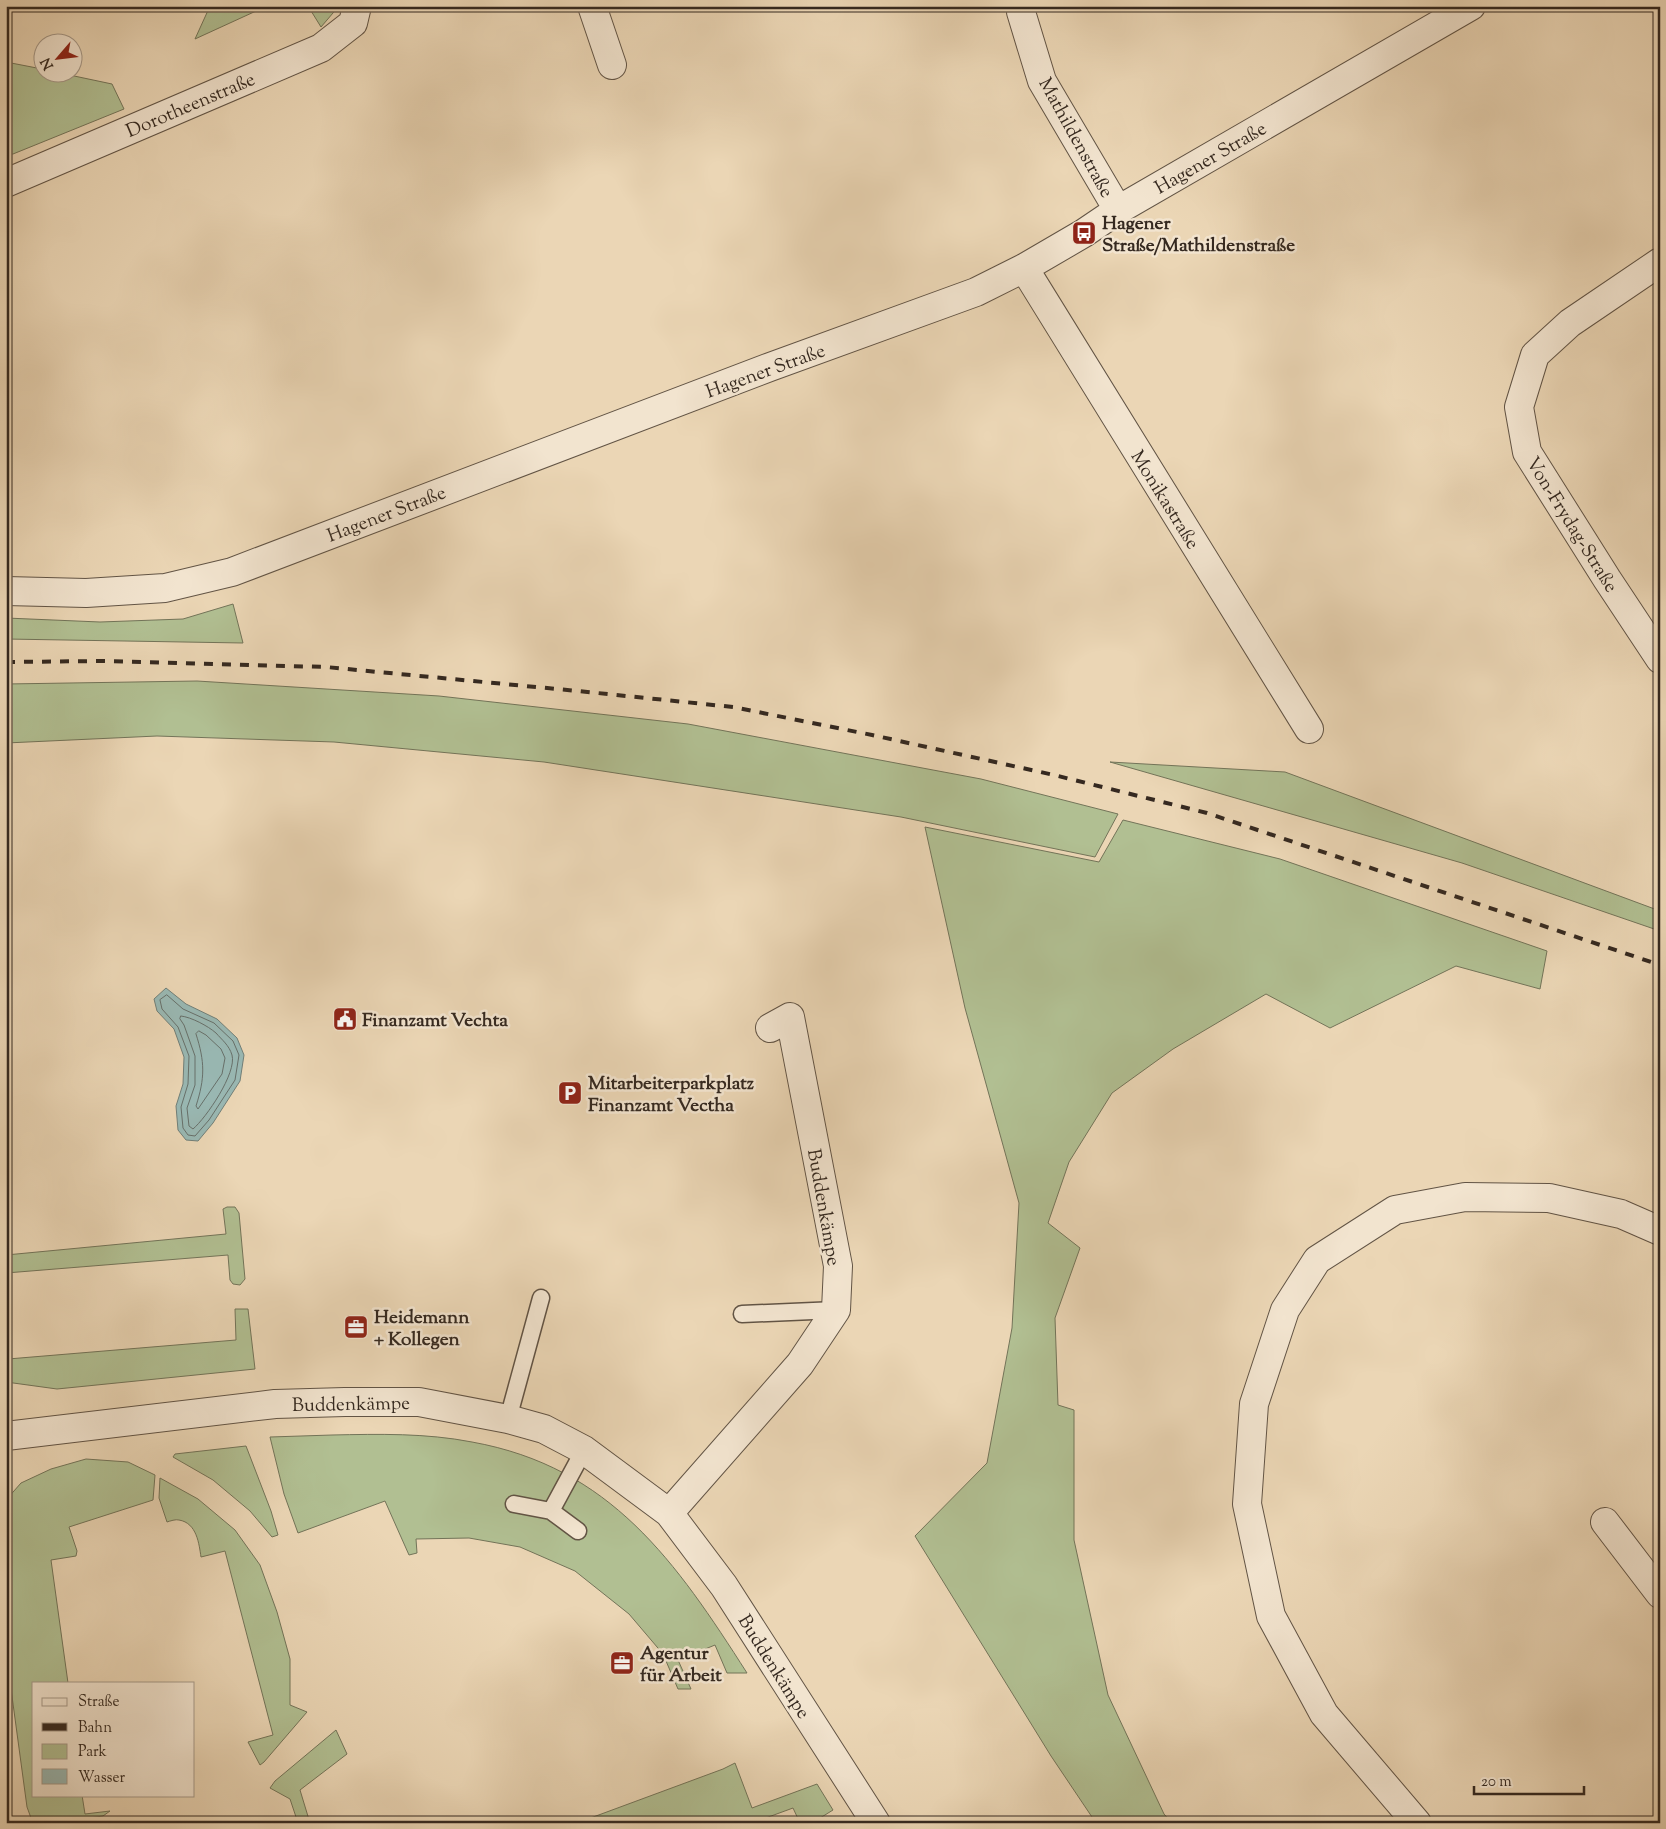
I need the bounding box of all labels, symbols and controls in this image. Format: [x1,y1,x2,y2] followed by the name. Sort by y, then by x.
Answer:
[32,32,82,82] north arrow
[37,54,60,73] text: N
[122,67,260,146] street label: Dorotheenstraße
[1031,73,1119,203] street label: Mathildenstraße
[1150,116,1272,202] street label: Hagener Straße
[1102,211,1295,260] place label: Hagener Straße/Mathildenstraße
[1071,220,1097,246] bus stop icon: Hagener Straße/Mathildenstraße
[702,338,829,406] street label: Hagener Straße
[1123,446,1205,555] street label: Monikastraße
[1518,452,1624,598] street label: Von-Frydag-Straße
[324,480,450,550] street label: Hagener Straße
[332,1006,358,1032] public building icon: Finanzamt Vechta
[362,1008,508,1035] place label: Finanzamt Vechta
[588,1071,754,1120] place label: Mitarbeiterparkplatz Finanzamt Vectha
[557,1080,583,1106] parking icon: Mitarbeiterparkplatz Finanzamt Vectha
[799,1147,846,1268] street label: Buddenkämpe
[374,1305,470,1354] place label: Heidemann + Kollegen
[343,1314,369,1340] office icon: Heidemann + Kollegen
[292,1391,410,1420] street label: Buddenkämpe
[730,1610,816,1725] street label: Buddenkämpe
[640,1641,722,1690] place label: Agentur für Arbeit
[609,1650,635,1676] office icon: Agentur für Arbeit
[32,1682,195,1796] legend
[78,1692,120,1713] text: Straße
[78,1718,112,1739] text: Bahn
[78,1742,107,1763] text: Park
[1474,1764,1584,1796] scale bar
[78,1768,125,1789] text: Wasser
[1481,1772,1512,1793] text: 20 m

